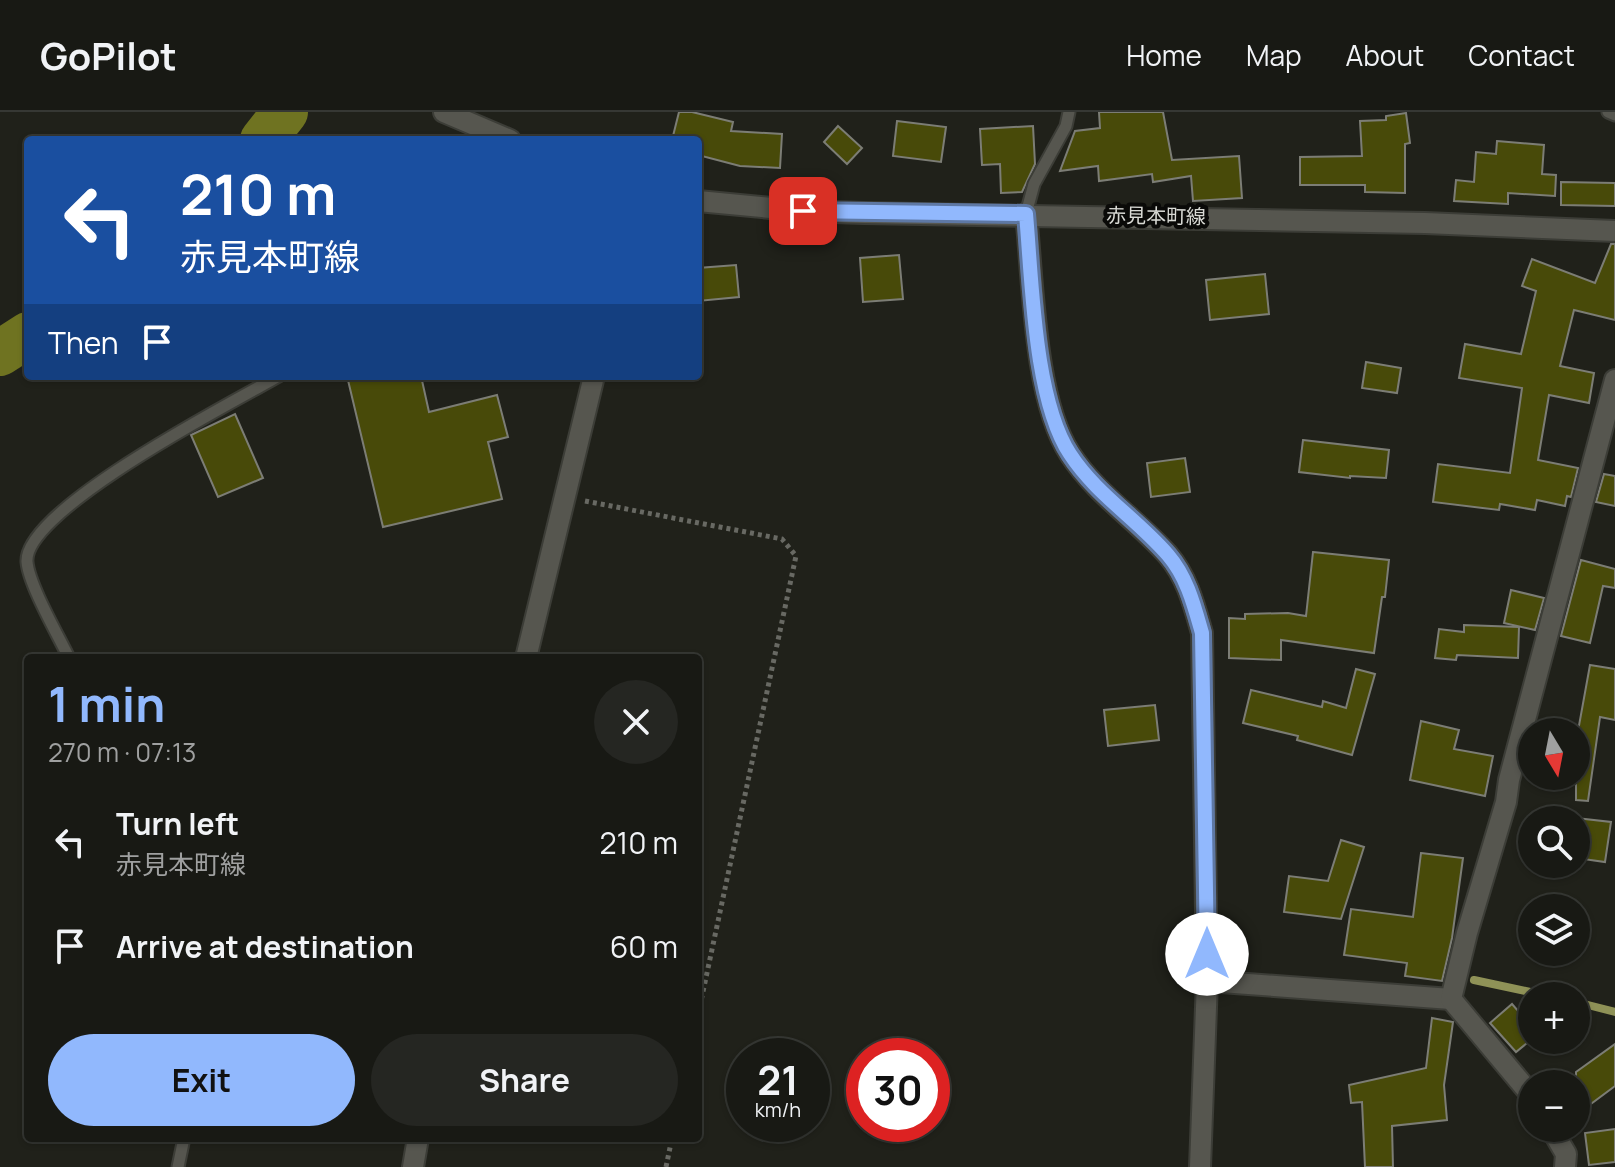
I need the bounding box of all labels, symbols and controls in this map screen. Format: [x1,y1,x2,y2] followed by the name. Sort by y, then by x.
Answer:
[40,29,177,81] text: GoPilot
[1126,36,1202,74] text: Home
[1246,36,1302,74] text: Map
[1346,36,1424,74] text: About
[1468,36,1575,74] text: Contact
[180,155,336,232] text: 210 m
[48,168,152,272] icon: left
[769,177,837,245] pin
[781,189,825,233] icon: arrive
[1106,201,1206,230] street label: 赤見本町線
[180,232,360,281] text: 赤見本町線
[135,320,179,364] icon: arrive
[48,322,119,363] text: Then
[48,671,165,736] text: 1 min
[594,680,678,764] button: close
[1518,718,1590,790] north arrow
[1518,718,1590,1142] map controls
[48,734,196,770] text: 270 m · 07:13
[116,803,239,844] text: Turn left
[1518,806,1590,878] button: search
[48,820,92,864] icon: left
[599,822,678,863] text: 210 m
[116,846,246,882] text: 赤見本町線
[1518,894,1590,966] button: layers
[1165,912,1249,996] position arrow
[48,924,92,968] icon: arrive
[116,926,414,967] text: Arrive at destination
[610,926,678,967] text: 60 m
[1518,982,1590,1054] button: +
[48,1034,355,1126] button: Exit
[371,1034,678,1126] button: Share
[846,1038,950,1142] speed limit sign: 30
[757,1052,799,1107] text: 21
[1518,1070,1590,1142] button: −
[755,1096,801,1123] text: km/h

